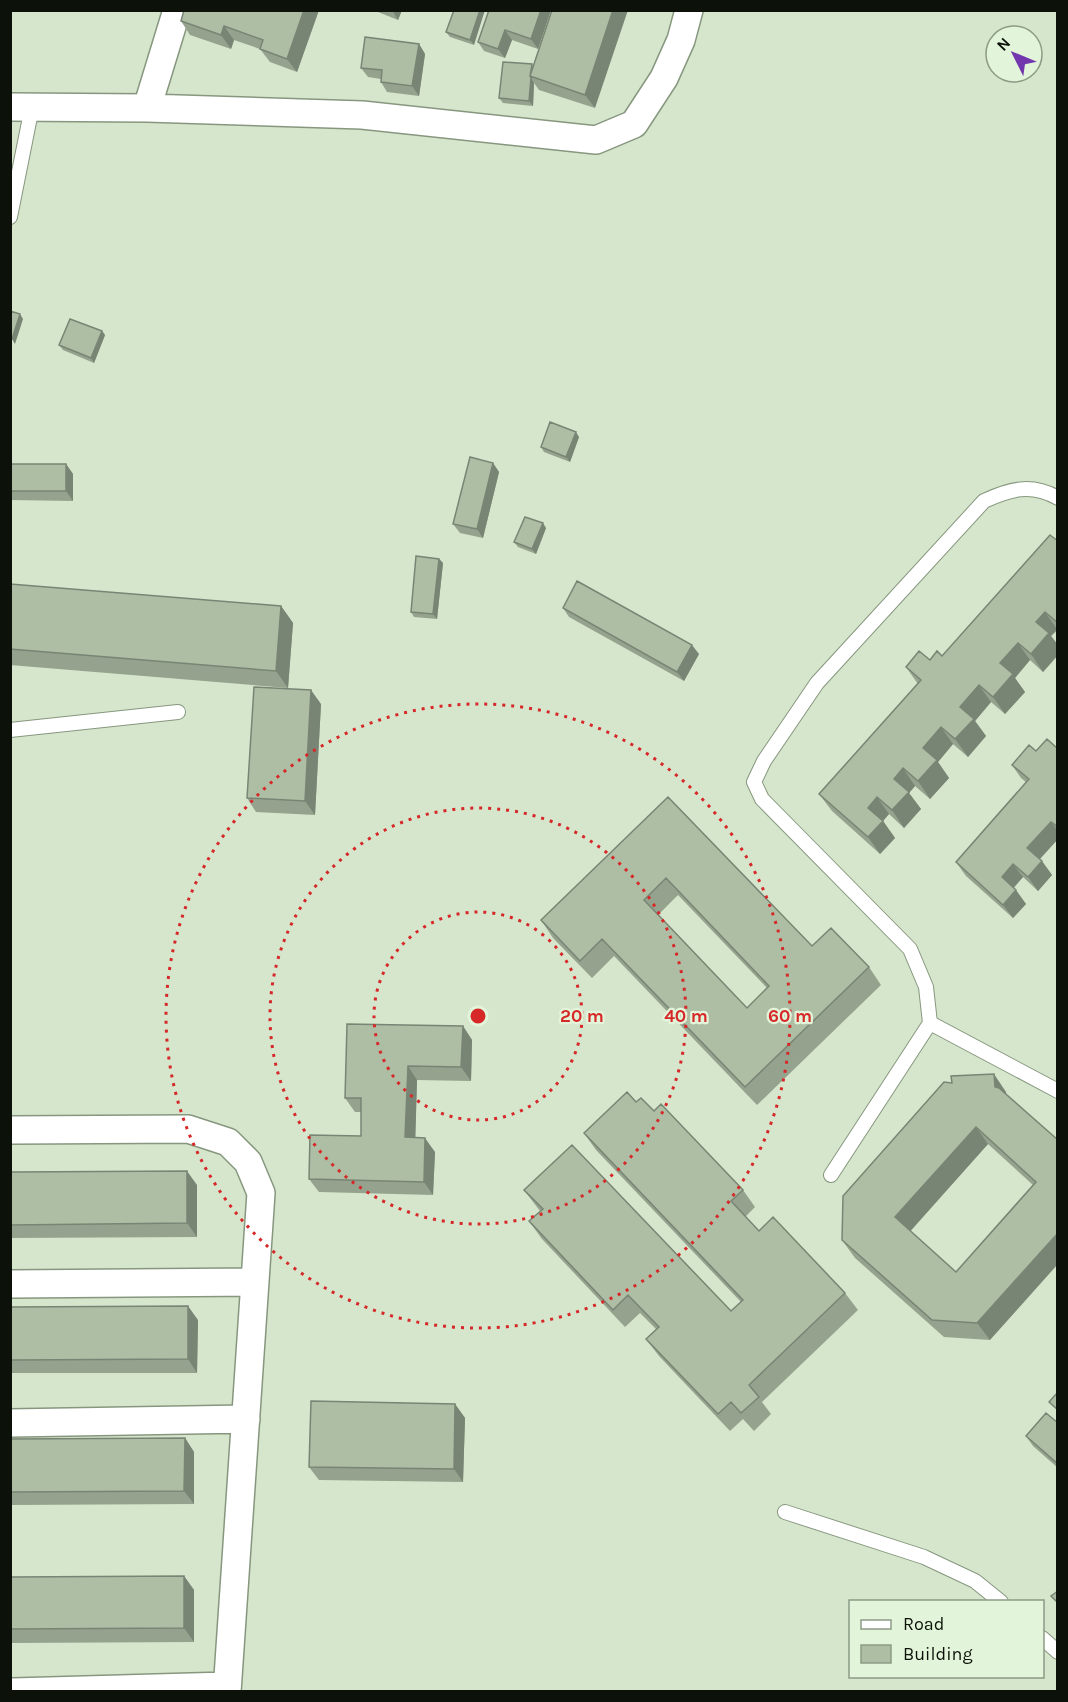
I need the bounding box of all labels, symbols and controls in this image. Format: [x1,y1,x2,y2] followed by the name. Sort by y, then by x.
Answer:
[984,24,1044,84] north arrow
[993,33,1014,55] text: N
[560,1005,604,1027] text: 20 m
[664,1005,708,1027] text: 40 m
[768,1005,812,1027] text: 60 m
[468,1006,488,1026] centre of rings
[849,1600,1044,1678] legend
[903,1613,944,1635] text: Road
[903,1643,973,1665] text: Building

